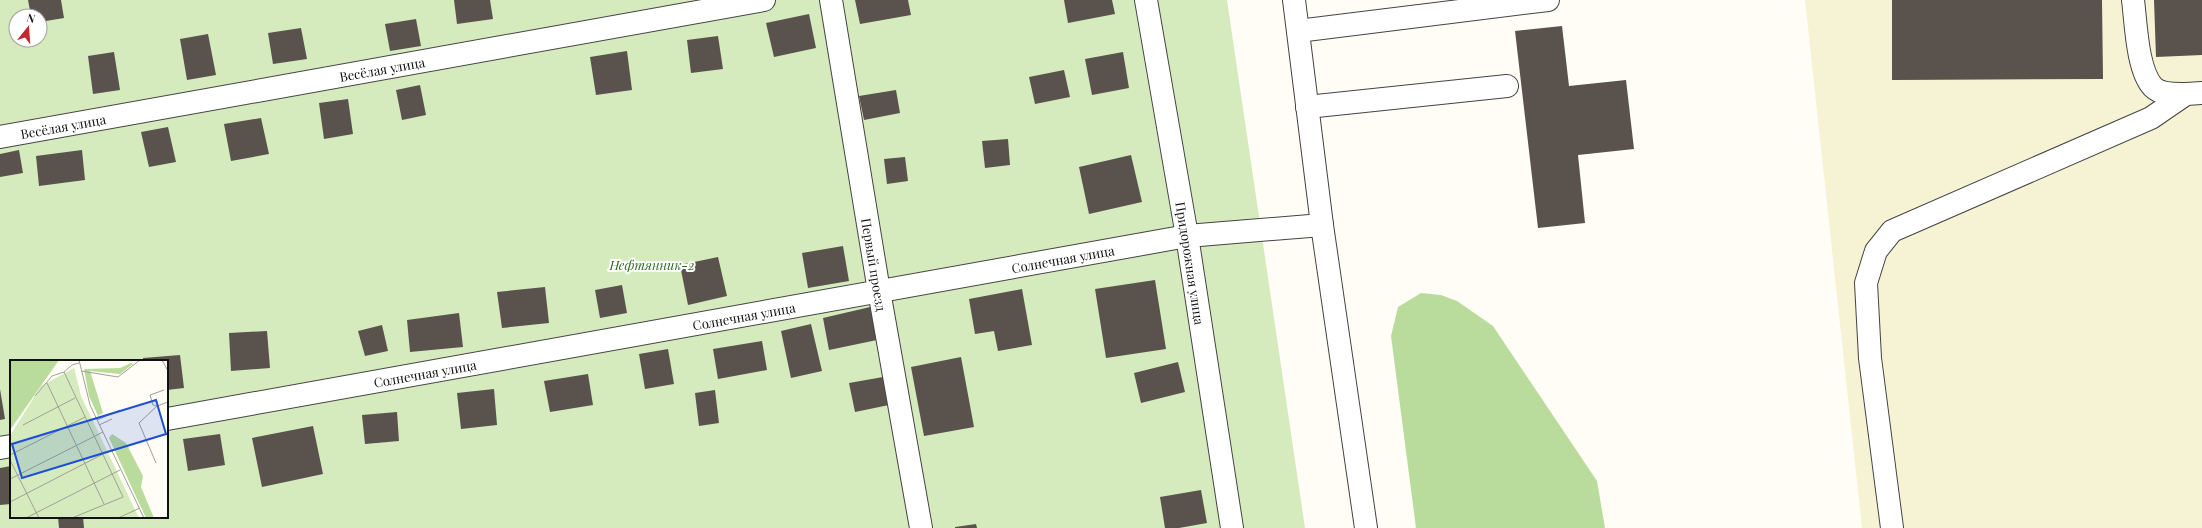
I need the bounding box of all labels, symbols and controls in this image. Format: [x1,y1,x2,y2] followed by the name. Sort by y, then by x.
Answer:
[8,8,48,48] north arrow
[25,10,37,26] text: N
[338,52,426,85] street label: Весёлая улица
[19,110,108,142] street label: Весёлая улица
[1173,200,1209,326] street label: Придорожная улица
[859,217,891,313] street label: Первый проезд
[1010,241,1116,276] street label: Солнечная улица
[608,256,695,273] park label: Нефтянник-2
[691,298,797,333] street label: Солнечная улица
[372,355,478,390] street label: Солнечная улица
[10,360,168,518] inset map

